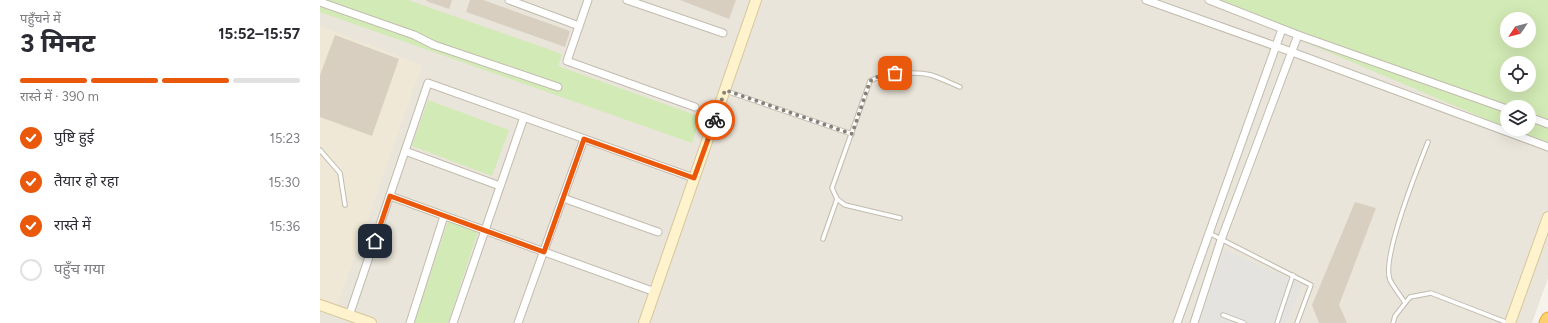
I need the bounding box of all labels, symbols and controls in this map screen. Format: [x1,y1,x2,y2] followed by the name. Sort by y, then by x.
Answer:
[20,11,61,26] text: पहुँचने में
[1500,12,1536,48] north arrow
[1500,12,1536,136] map controls
[218,25,300,43] text: 15:52–15:57
[20,27,95,59] text: 3 मिनट
[878,56,912,90] pin
[1500,56,1536,92] button: locate
[884,62,906,84] icon: bag
[20,89,99,104] text: रास्ते में · 390 m
[695,100,735,140] courier
[1500,100,1536,136] button: layers
[704,109,726,131] icon: bike
[20,127,42,149] icon: check
[54,128,94,146] text: पुष्टि हुई
[270,131,300,146] text: 15:23
[20,171,42,193] icon: check
[54,172,119,190] text: तैयार हो रहा
[268,175,300,190] text: 15:30
[20,215,42,237] icon: check
[54,216,91,234] text: रास्ते में
[269,219,300,234] text: 15:36
[358,224,392,258] pin
[364,230,386,252] icon: home
[54,260,105,278] text: पहुँच गया

